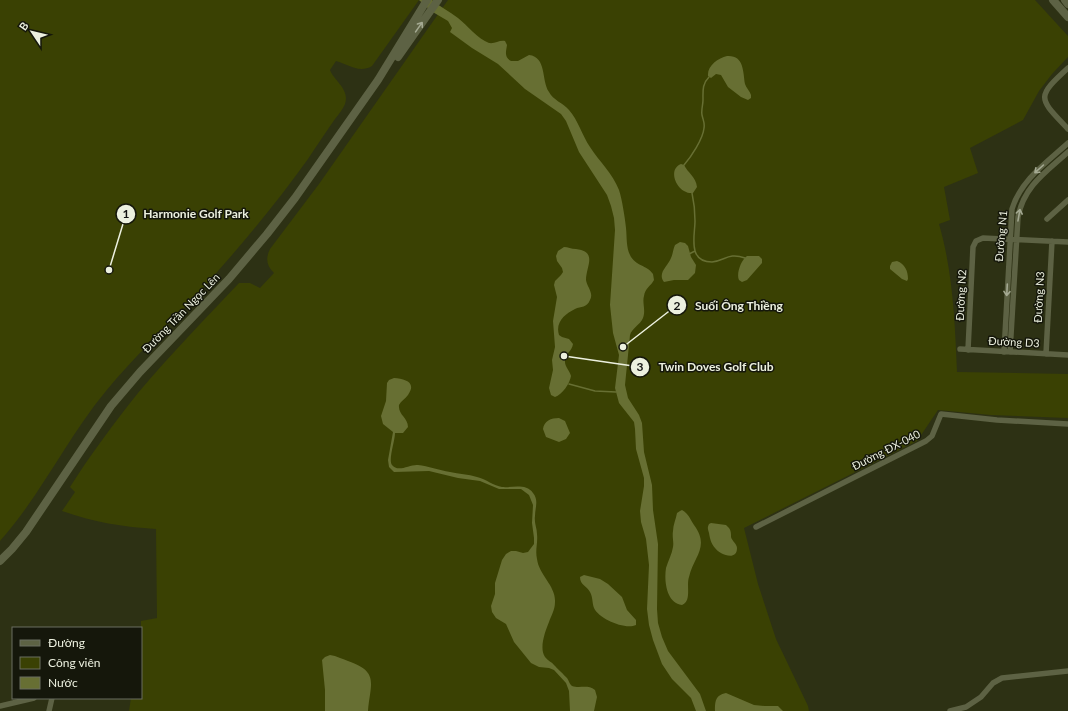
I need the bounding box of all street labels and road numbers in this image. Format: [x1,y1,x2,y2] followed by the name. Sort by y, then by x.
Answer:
[992,210,1009,262] street label: Đường N1
[953,269,968,321] street label: Đường N2
[139,270,222,355] street label: Đường Trần Ngọc Lên
[1031,271,1046,323] street label: Đường N3
[988,334,1040,349] street label: Đường D3
[849,426,923,472] street label: Đường ĐX-040

